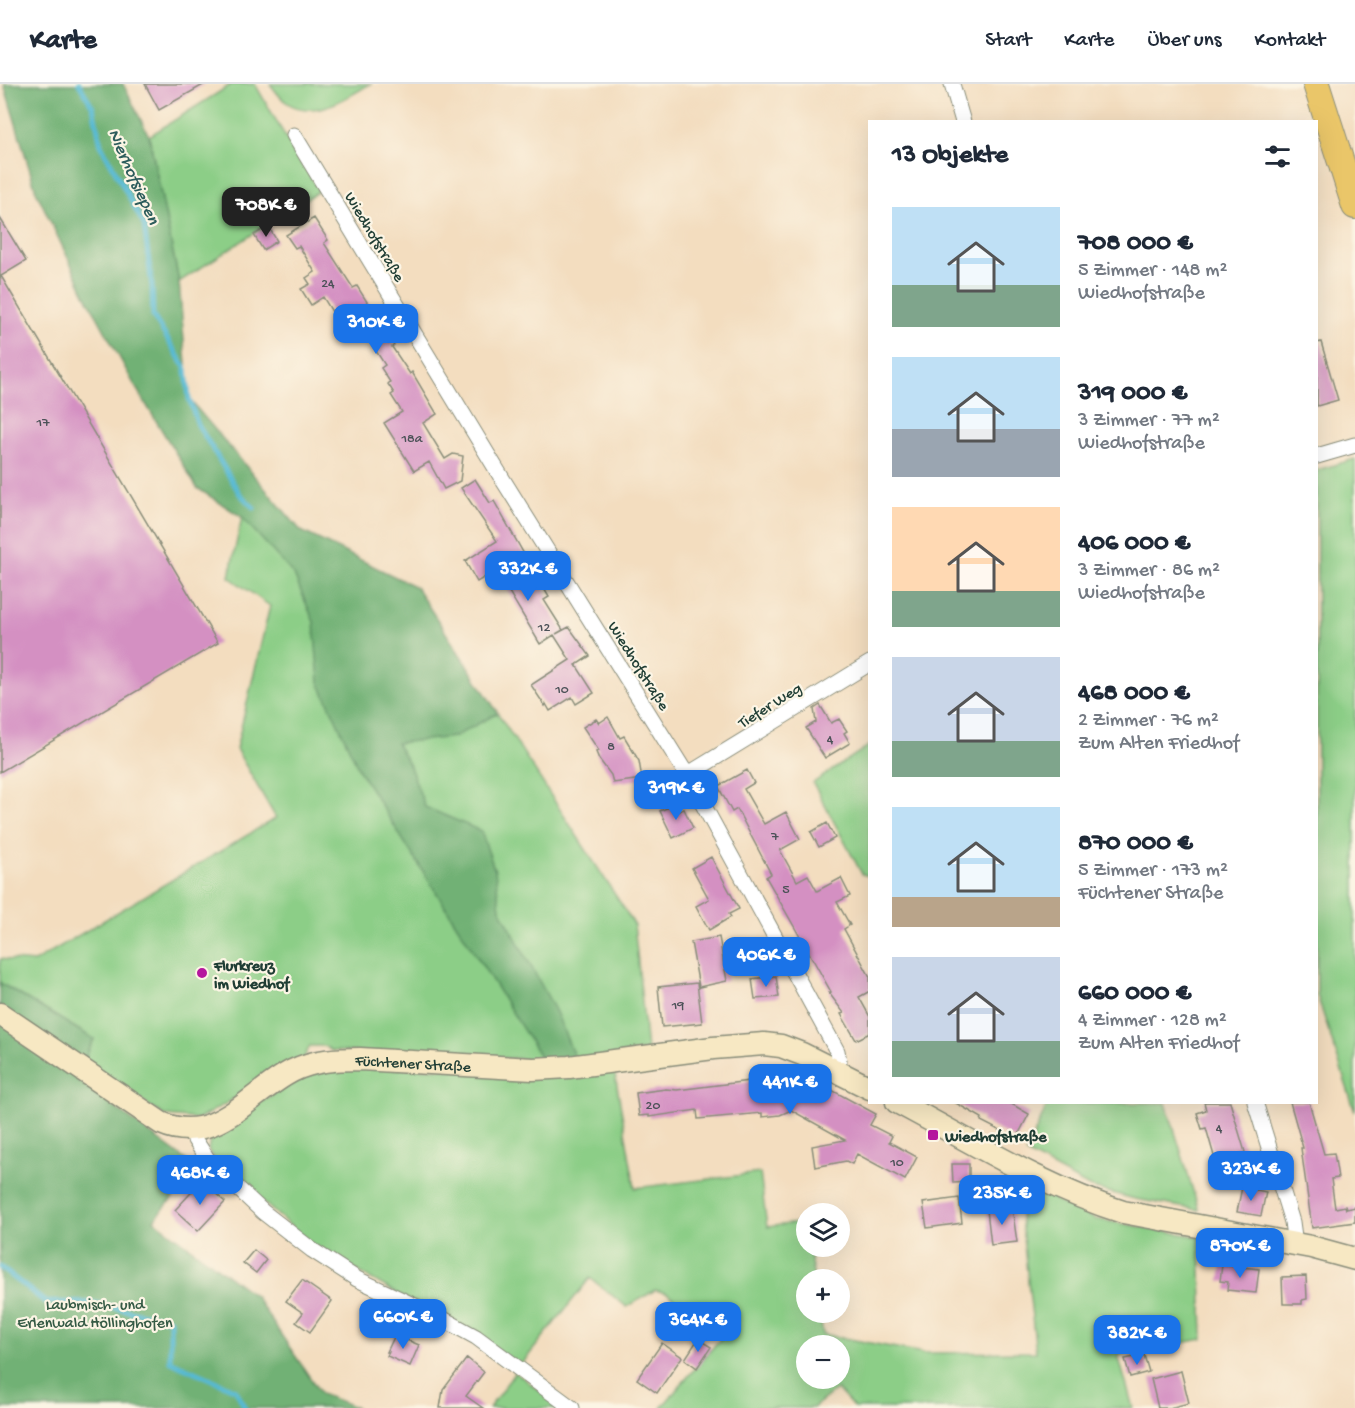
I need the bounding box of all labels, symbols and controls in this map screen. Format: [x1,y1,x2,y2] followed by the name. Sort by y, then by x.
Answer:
[30,25,97,58] text: Karte
[985,29,1031,54] text: Start
[1064,29,1114,54] text: Karte
[1147,29,1221,54] text: Über uns
[1254,29,1325,54] text: Kontakt
[102,126,163,228] water label: Nierhofsiepen
[1261,140,1294,173] icon: filters
[892,141,1008,172] text: 13 Objekte
[217,187,315,238] pin: 708K €
[339,189,408,287] street label: Wiedhofstraße
[236,195,296,218] text: 708K €
[1078,229,1193,260] text: 708 000 €
[940,231,1012,303] icon: home
[1078,260,1227,283] text: 5 Zimmer · 148 m²
[321,276,335,293] house number: 24
[1078,283,1205,306] text: Wiedhofstraße
[327,304,425,355] pin: 310K €
[347,312,405,335] text: 310K €
[1078,379,1187,410] text: 319 000 €
[940,381,1012,453] icon: home
[1078,410,1220,433] text: 3 Zimmer · 77 m²
[36,415,50,432] house number: 17
[400,431,424,448] house number: 18a
[1078,433,1205,456] text: Wiedhofstraße
[1078,529,1190,560] text: 406 000 €
[940,531,1012,603] icon: home
[479,551,577,602] pin: 332K €
[499,559,557,582] text: 332K €
[1078,560,1220,583] text: 3 Zimmer · 86 m²
[1078,583,1205,606] text: Wiedhofstraße
[602,619,672,716] street label: Wiedhofstraße
[537,620,550,637] house number: 12
[1078,679,1190,710] text: 468 000 €
[735,680,806,734] street label: Tiefer Weg
[940,681,1012,753] icon: home
[554,682,569,699] house number: 10
[1078,710,1219,733] text: 2 Zimmer · 76 m²
[827,732,834,749] house number: 4
[1078,733,1239,756] text: Zum Alten Friedhof
[607,739,615,756] house number: 8
[627,770,725,821] pin: 319K €
[648,778,704,801] text: 319K €
[770,829,779,846] house number: 7
[1078,829,1193,860] text: 870 000 €
[940,831,1012,903] icon: home
[1078,860,1228,883] text: 5 Zimmer · 173 m²
[782,882,790,899] house number: 5
[1078,883,1223,906] text: Füchtener Straße
[717,937,815,988] pin: 406K €
[737,945,795,968] text: 406K €
[213,958,291,995] place label: Flurkreuz im Wiedhof
[195,966,209,980] marker: Flurkreuz im Wiedhof
[1078,979,1191,1010] text: 660 000 €
[940,981,1012,1053] icon: home
[671,998,684,1015] house number: 19
[1078,1010,1227,1033] text: 4 Zimmer · 128 m²
[1078,1033,1239,1056] text: Zum Alten Friedhof
[354,1053,472,1078] street label: Füchtener Straße
[741,1064,839,1115] pin: 441K €
[763,1072,817,1095] text: 441K €
[646,1098,660,1115] house number: 20
[1216,1121,1223,1138] house number: 4
[926,1128,940,1142] marker: Wiedhofstraße
[944,1128,1047,1148] place label: Wiedhofstraße
[1202,1151,1300,1202] pin: 323K €
[151,1155,249,1206] pin: 468K €
[889,1155,904,1172] house number: 10
[1222,1159,1280,1182] text: 323K €
[171,1163,229,1186] text: 468K €
[953,1175,1051,1226] pin: 235K €
[973,1183,1031,1206] text: 235K €
[796,1203,850,1389] map controls
[796,1203,850,1257] button: layers
[1191,1228,1289,1279] pin: 870K €
[1210,1236,1270,1259] text: 870K €
[796,1269,850,1323] button: +
[17,1297,173,1334] park label: Laubmisch- und Erlenwald Höllinghofen
[354,1299,452,1350] pin: 660K €
[649,1302,747,1353] pin: 364K €
[373,1307,433,1330] text: 660K €
[669,1310,727,1333] text: 364K €
[1088,1315,1186,1366] pin: 382K €
[1108,1323,1166,1346] text: 382K €
[796,1335,850,1389] button: −

